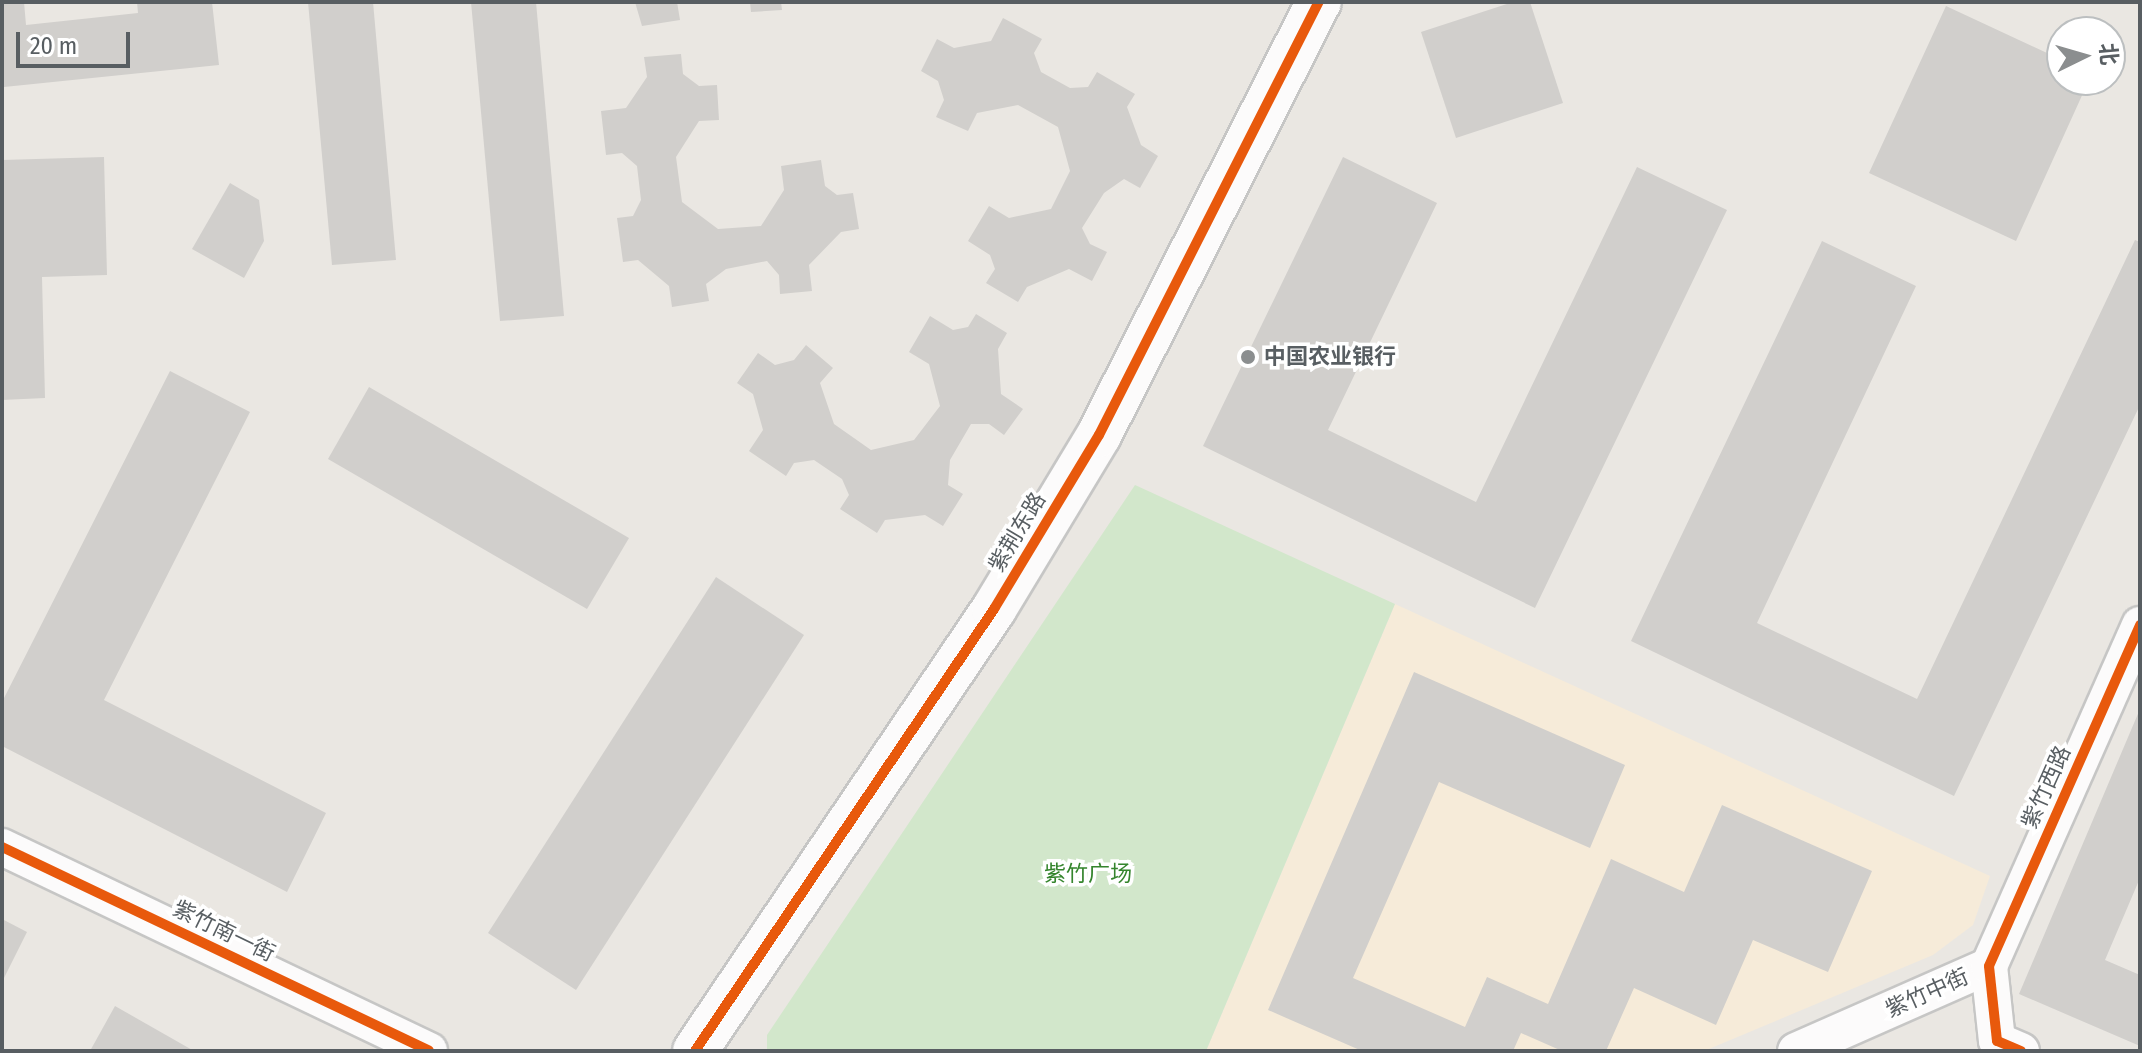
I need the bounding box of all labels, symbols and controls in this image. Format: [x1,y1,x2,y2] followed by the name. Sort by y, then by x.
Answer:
[20,16,134,66] scale bar
[2046,16,2126,96] north arrow
[30,32,77,60] text: 20 m
[2094,42,2123,66] text: 北
[1264,344,1396,370] place label: 中国农业银行
[1239,348,1257,366] marker: 中国农业银行
[983,487,1051,577] street label: 紫荆东路
[2016,741,2076,833] street label: 紫竹西路
[1044,861,1132,887] park label: 紫竹广场
[169,895,279,967] street label: 紫竹南一街
[1881,963,1973,1023] street label: 紫竹中街

